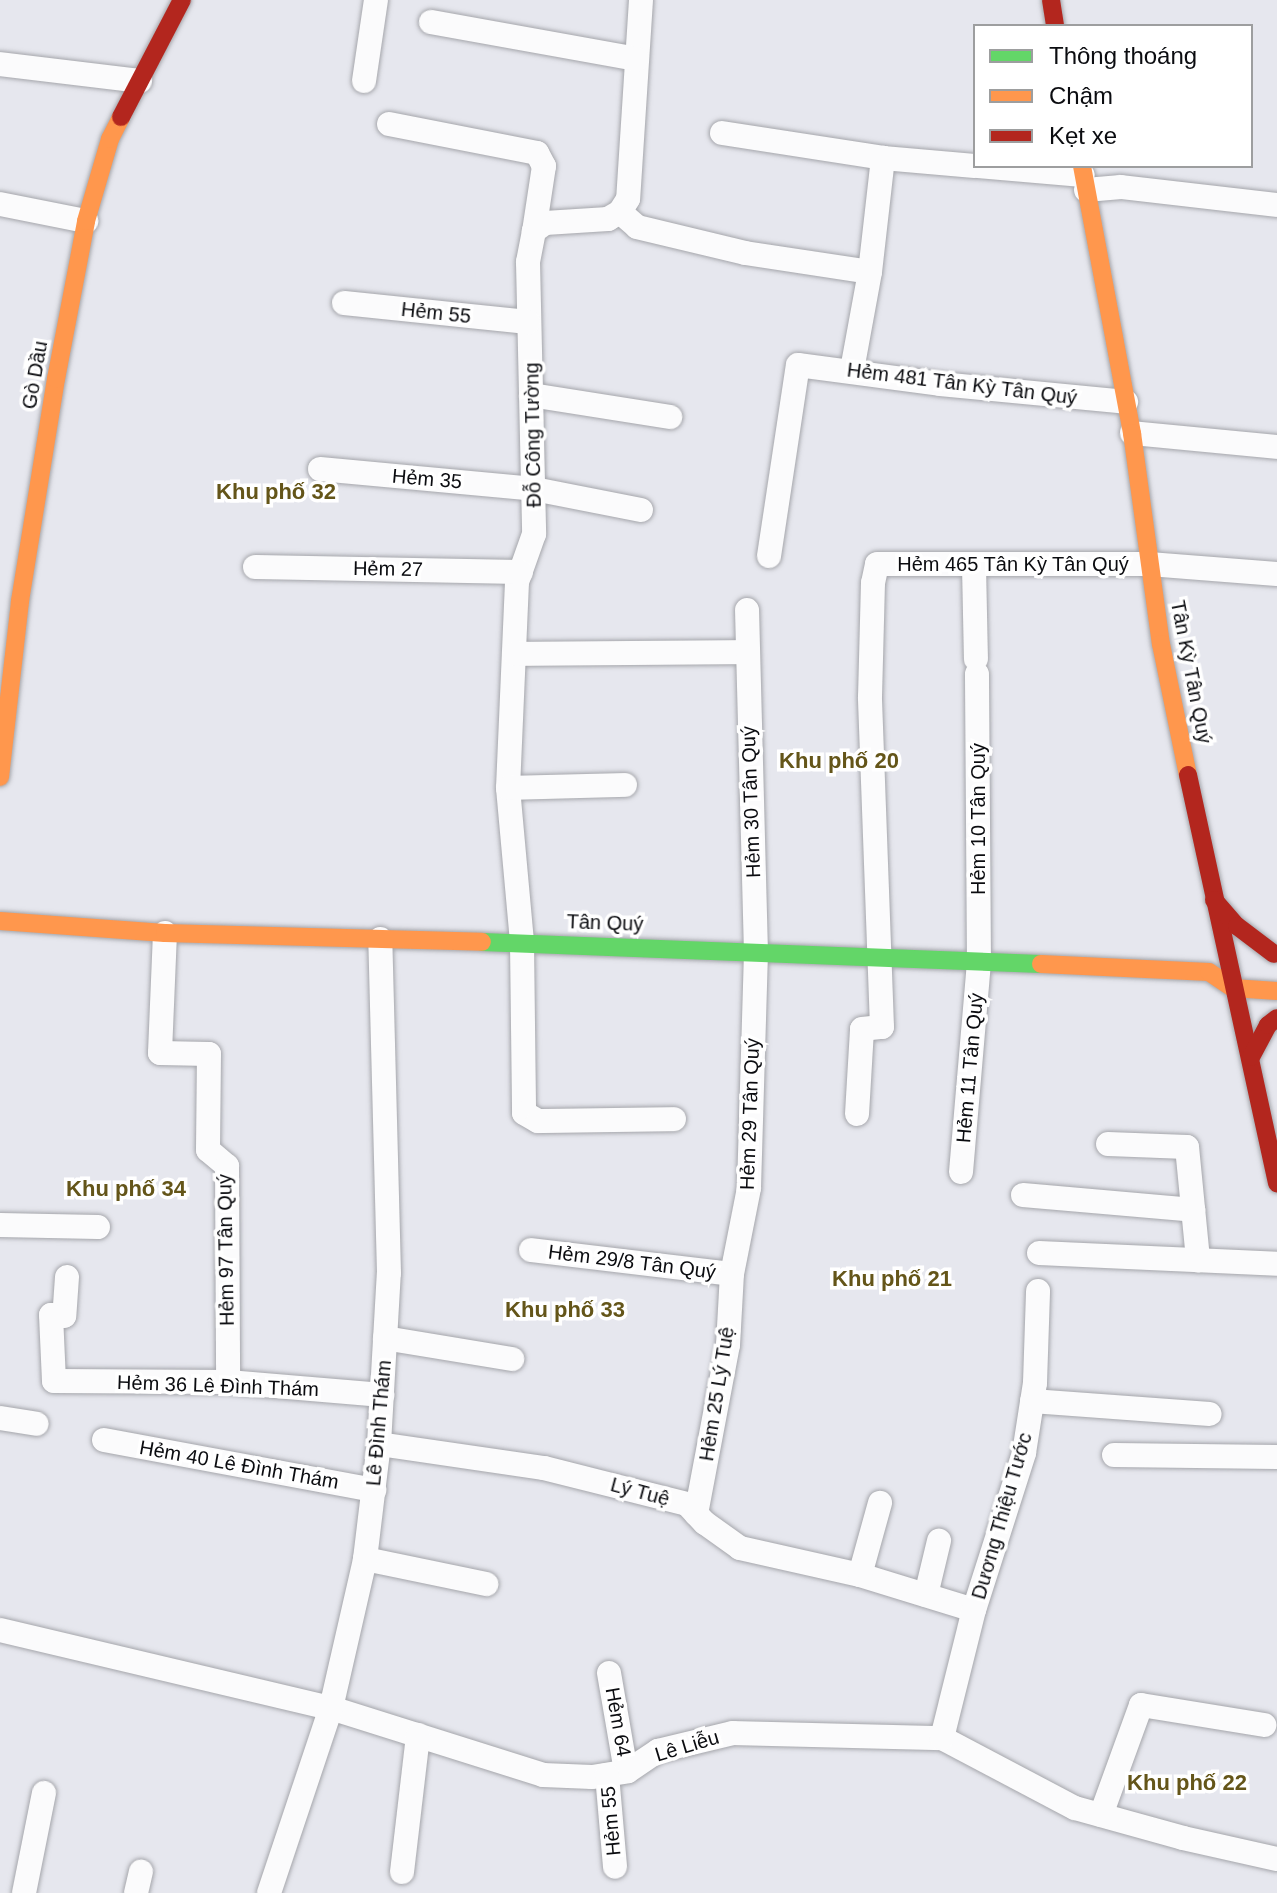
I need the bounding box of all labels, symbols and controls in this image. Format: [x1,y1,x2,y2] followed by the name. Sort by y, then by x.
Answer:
[973,24,1253,168] legend
[1049,42,1197,69] text: Thông thoáng
[1049,82,1113,109] text: Chậm
[1049,122,1117,149] text: Kẹt xe
[400,297,472,329] street label: Hẻm 55
[17,339,53,411] street label: Gò Dầu
[845,358,1079,410] street label: Hẻm 481 Tân Kỳ Tân Quý
[520,362,546,508] street label: Đỗ Công Tường
[391,464,463,494] street label: Hẻm 35
[216,479,336,505] district label: Khu phố 32
[897,552,1129,576] street label: Hẻm 465 Tân Kỳ Tân Quý
[353,556,423,582] street label: Hẻm 27
[1165,598,1217,746] street label: Tân Kỳ Tân Quý
[736,725,766,879] street label: Hẻm 30 Tân Quý
[966,743,990,895] street label: Hẻm 10 Tân Quý
[779,748,899,774] district label: Khu phố 20
[566,910,644,936] street label: Tân Quý
[951,992,989,1144] street label: Hẻm 11 Tân Quý
[735,1037,765,1191] street label: Hẻm 29 Tân Quý
[213,1174,239,1326] street label: Hẻm 97 Tân Quý
[66,1176,186,1202] district label: Khu phố 34
[547,1240,717,1284] street label: Hẻm 29/8 Tân Quý
[832,1266,952,1292] district label: Khu phố 21
[505,1297,625,1323] district label: Khu phố 33
[695,1325,739,1463] street label: Hẻm 25 Lý Tuệ
[362,1359,396,1487] street label: Lê Đình Thám
[116,1370,320,1402] street label: Hẻm 36 Lê Đình Thám
[967,1430,1037,1602] street label: Dương Thiệu Tước
[137,1436,341,1494] street label: Hẻm 40 Lê Đình Thám
[608,1473,672,1511] street label: Lý Tuệ
[600,1685,636,1759] street label: Hẻm 64
[652,1725,722,1767] street label: Lê Liễu
[1127,1770,1247,1796] district label: Khu phố 22
[596,1785,626,1857] street label: Hẻm 55

